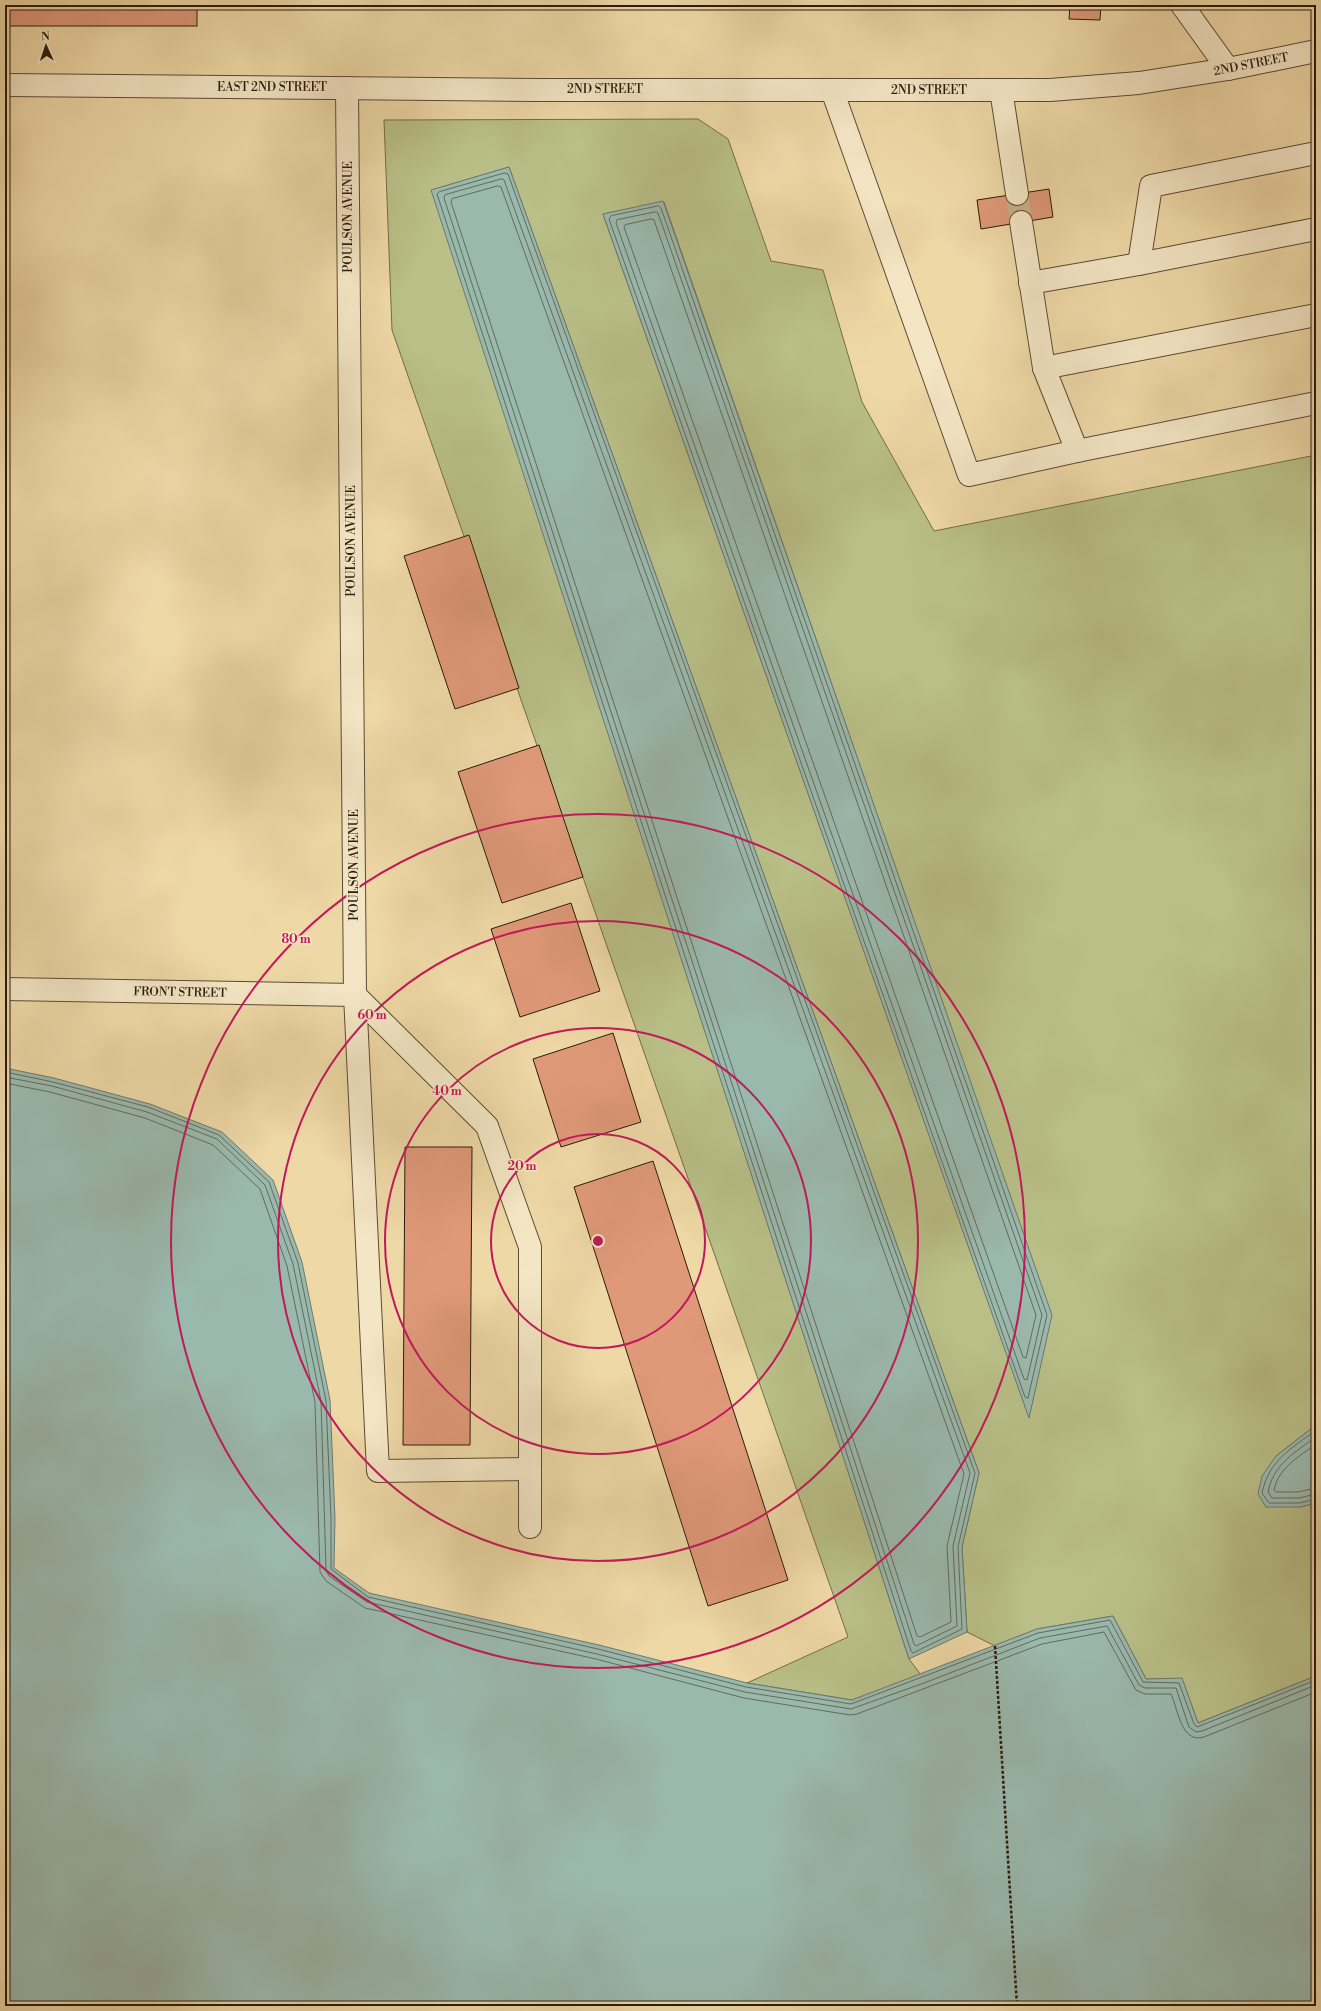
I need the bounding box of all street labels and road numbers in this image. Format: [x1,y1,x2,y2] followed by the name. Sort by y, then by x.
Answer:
[1212,50,1290,79] street label: 2ND STREET
[217,80,328,95] street label: EAST 2ND STREET
[567,82,644,97] street label: 2ND STREET
[891,83,968,98] street label: 2ND STREET
[341,161,356,273] street label: POULSON AVENUE
[344,485,359,597] street label: POULSON AVENUE
[347,809,362,921] street label: POULSON AVENUE
[133,984,227,1001] street label: FRONT STREET

